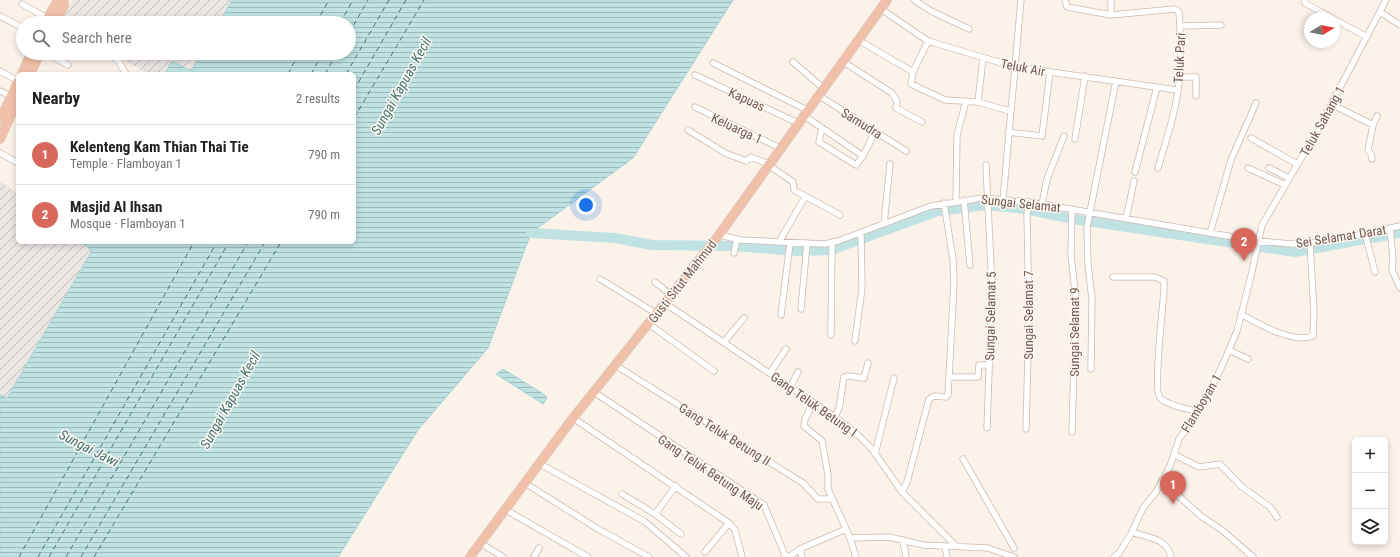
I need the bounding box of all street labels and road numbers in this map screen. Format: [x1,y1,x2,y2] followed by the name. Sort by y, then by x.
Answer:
[1171,32,1188,84] street label: Teluk Pari
[999,56,1046,79] street label: Teluk Air
[1297,84,1348,159] street label: Teluk Sahang 1
[726,85,767,114] street label: Kapuas
[838,105,885,142] street label: Samudra
[709,110,765,147] street label: Keluarga 1
[980,192,1062,215] street label: Sungai Selamat
[1295,222,1387,251] street label: Sei Selamat Darat
[645,237,719,326] street label: Gusti Situt Mahmud
[1021,270,1036,360] street label: Sungai Selamat 7
[982,271,999,361] street label: Sungai Selamat 5
[1067,287,1082,377] street label: Sungai Selamat 9
[768,369,860,440] street label: Gang Teluk Betung I
[1178,371,1225,435] street label: Flamboyan 1
[676,400,773,469] street label: Gang Teluk Betung II
[655,432,766,513] street label: Gang Teluk Betung Maju

